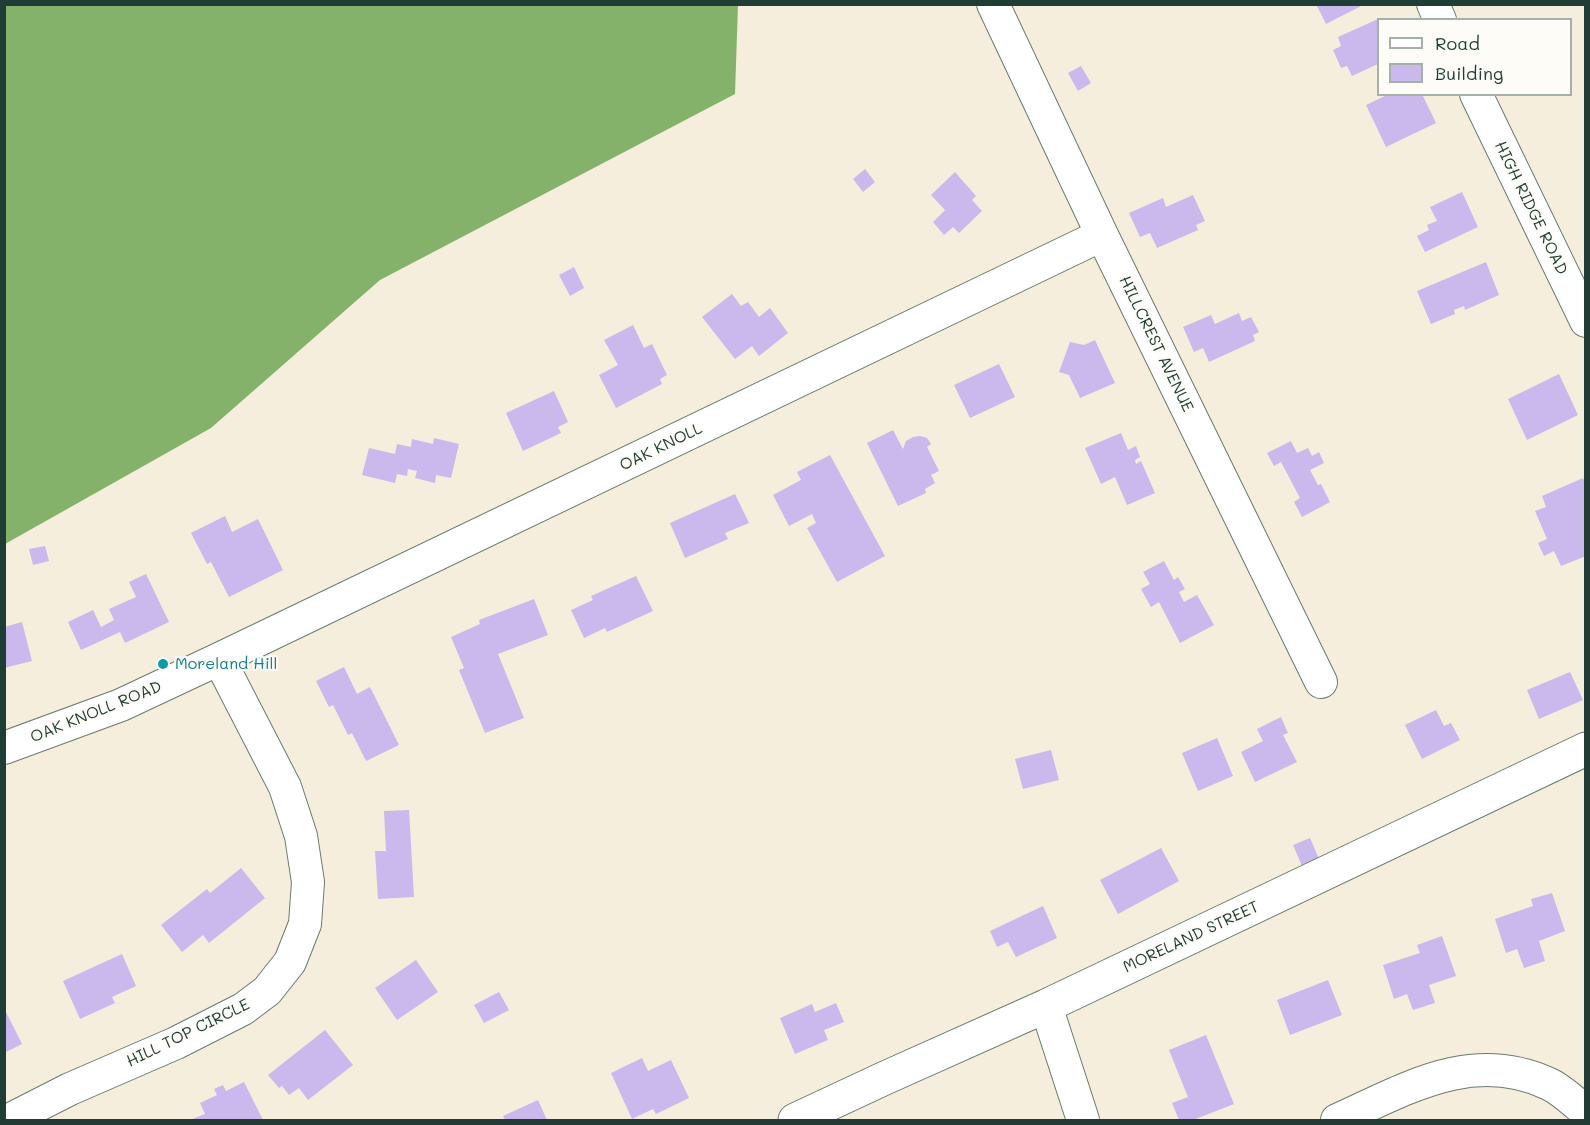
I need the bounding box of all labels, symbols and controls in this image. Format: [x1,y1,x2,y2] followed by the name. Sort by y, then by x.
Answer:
[1377,18,1572,96] legend
[1435,31,1480,55] text: Road
[1435,61,1503,85] text: Building
[1490,138,1572,278] street label: HIGH RIDGE ROAD
[1115,273,1197,415] street label: HILLCREST AVENUE
[617,419,705,475] street label: OAK KNOLL
[175,654,278,674] place label: Moreland Hill
[156,657,170,671] marker: Moreland Hill
[28,677,164,747] street label: OAK KNOLL ROAD
[1120,897,1262,977] street label: MORELAND STREET
[123,995,253,1071] street label: HILL TOP CIRCLE

